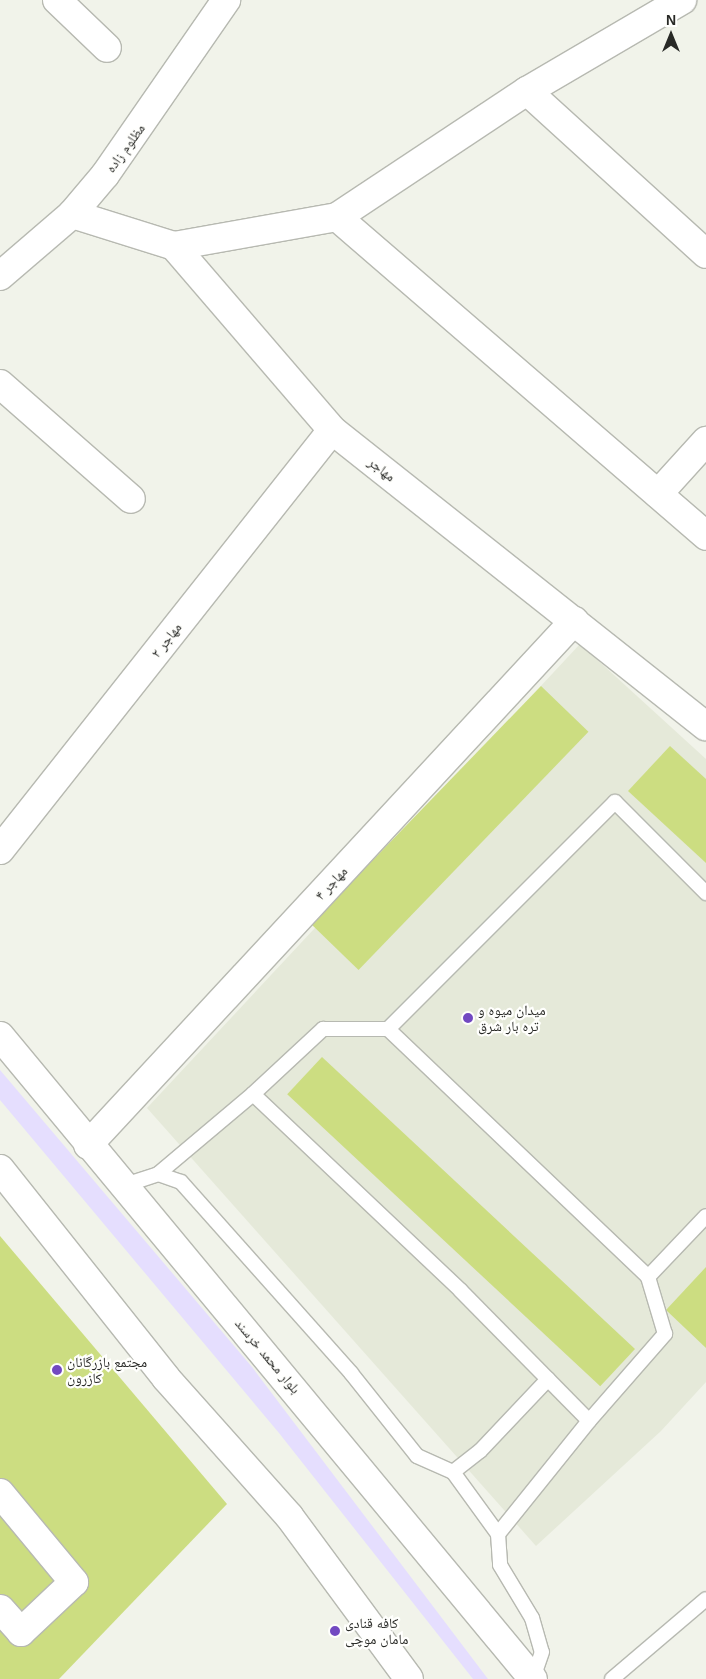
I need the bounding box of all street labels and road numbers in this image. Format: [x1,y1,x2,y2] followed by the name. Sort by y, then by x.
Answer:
[102,120,148,176] street label: مظلوم زاده
[365,453,399,485] street label: مهاجر
[147,619,185,661] street label: مهاجر ۲
[311,863,351,903] street label: مهاجر ۴
[232,1315,304,1397] street label: بلوار محمد خرسند

